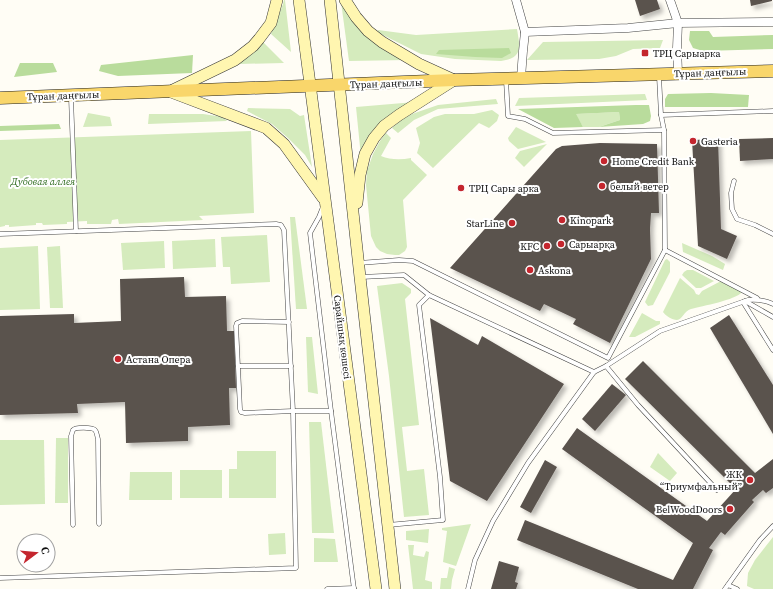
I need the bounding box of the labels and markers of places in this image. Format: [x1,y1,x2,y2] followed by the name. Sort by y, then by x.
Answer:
[653,47,721,60] place label: ТРЦ Сарыарка
[640,48,650,58] marker: ТРЦ Сарыарка
[701,135,739,148] place label: Gasteria
[688,136,698,146] marker: Gasteria
[612,155,695,168] place label: Home Credit Bank
[599,156,609,166] marker: Home Credit Bank
[610,180,669,193] place label: белый ветер
[597,181,607,191] marker: белый ветер
[469,182,540,195] place label: ТРЦ Сары арка
[456,183,466,193] marker: ТРЦ Сары арка
[570,214,612,227] place label: Kinopark
[557,215,567,225] marker: Kinopark
[467,217,504,230] place label: StarLine
[507,218,517,228] marker: StarLine
[569,238,616,251] place label: Сарыарқа
[556,239,566,249] marker: Сарыарқа
[520,240,539,253] place label: KFC
[542,241,552,251] marker: KFC
[538,264,572,277] place label: Askona
[525,265,535,275] marker: Askona
[126,353,191,366] place label: Астана Опера
[113,354,123,364] marker: Астана Опера
[660,468,742,493] place label: ЖК “Триумфальный”
[745,475,755,485] marker: ЖК “Триумфальный”
[656,503,722,516] place label: BelWoodDoors
[725,504,735,514] marker: BelWoodDoors

